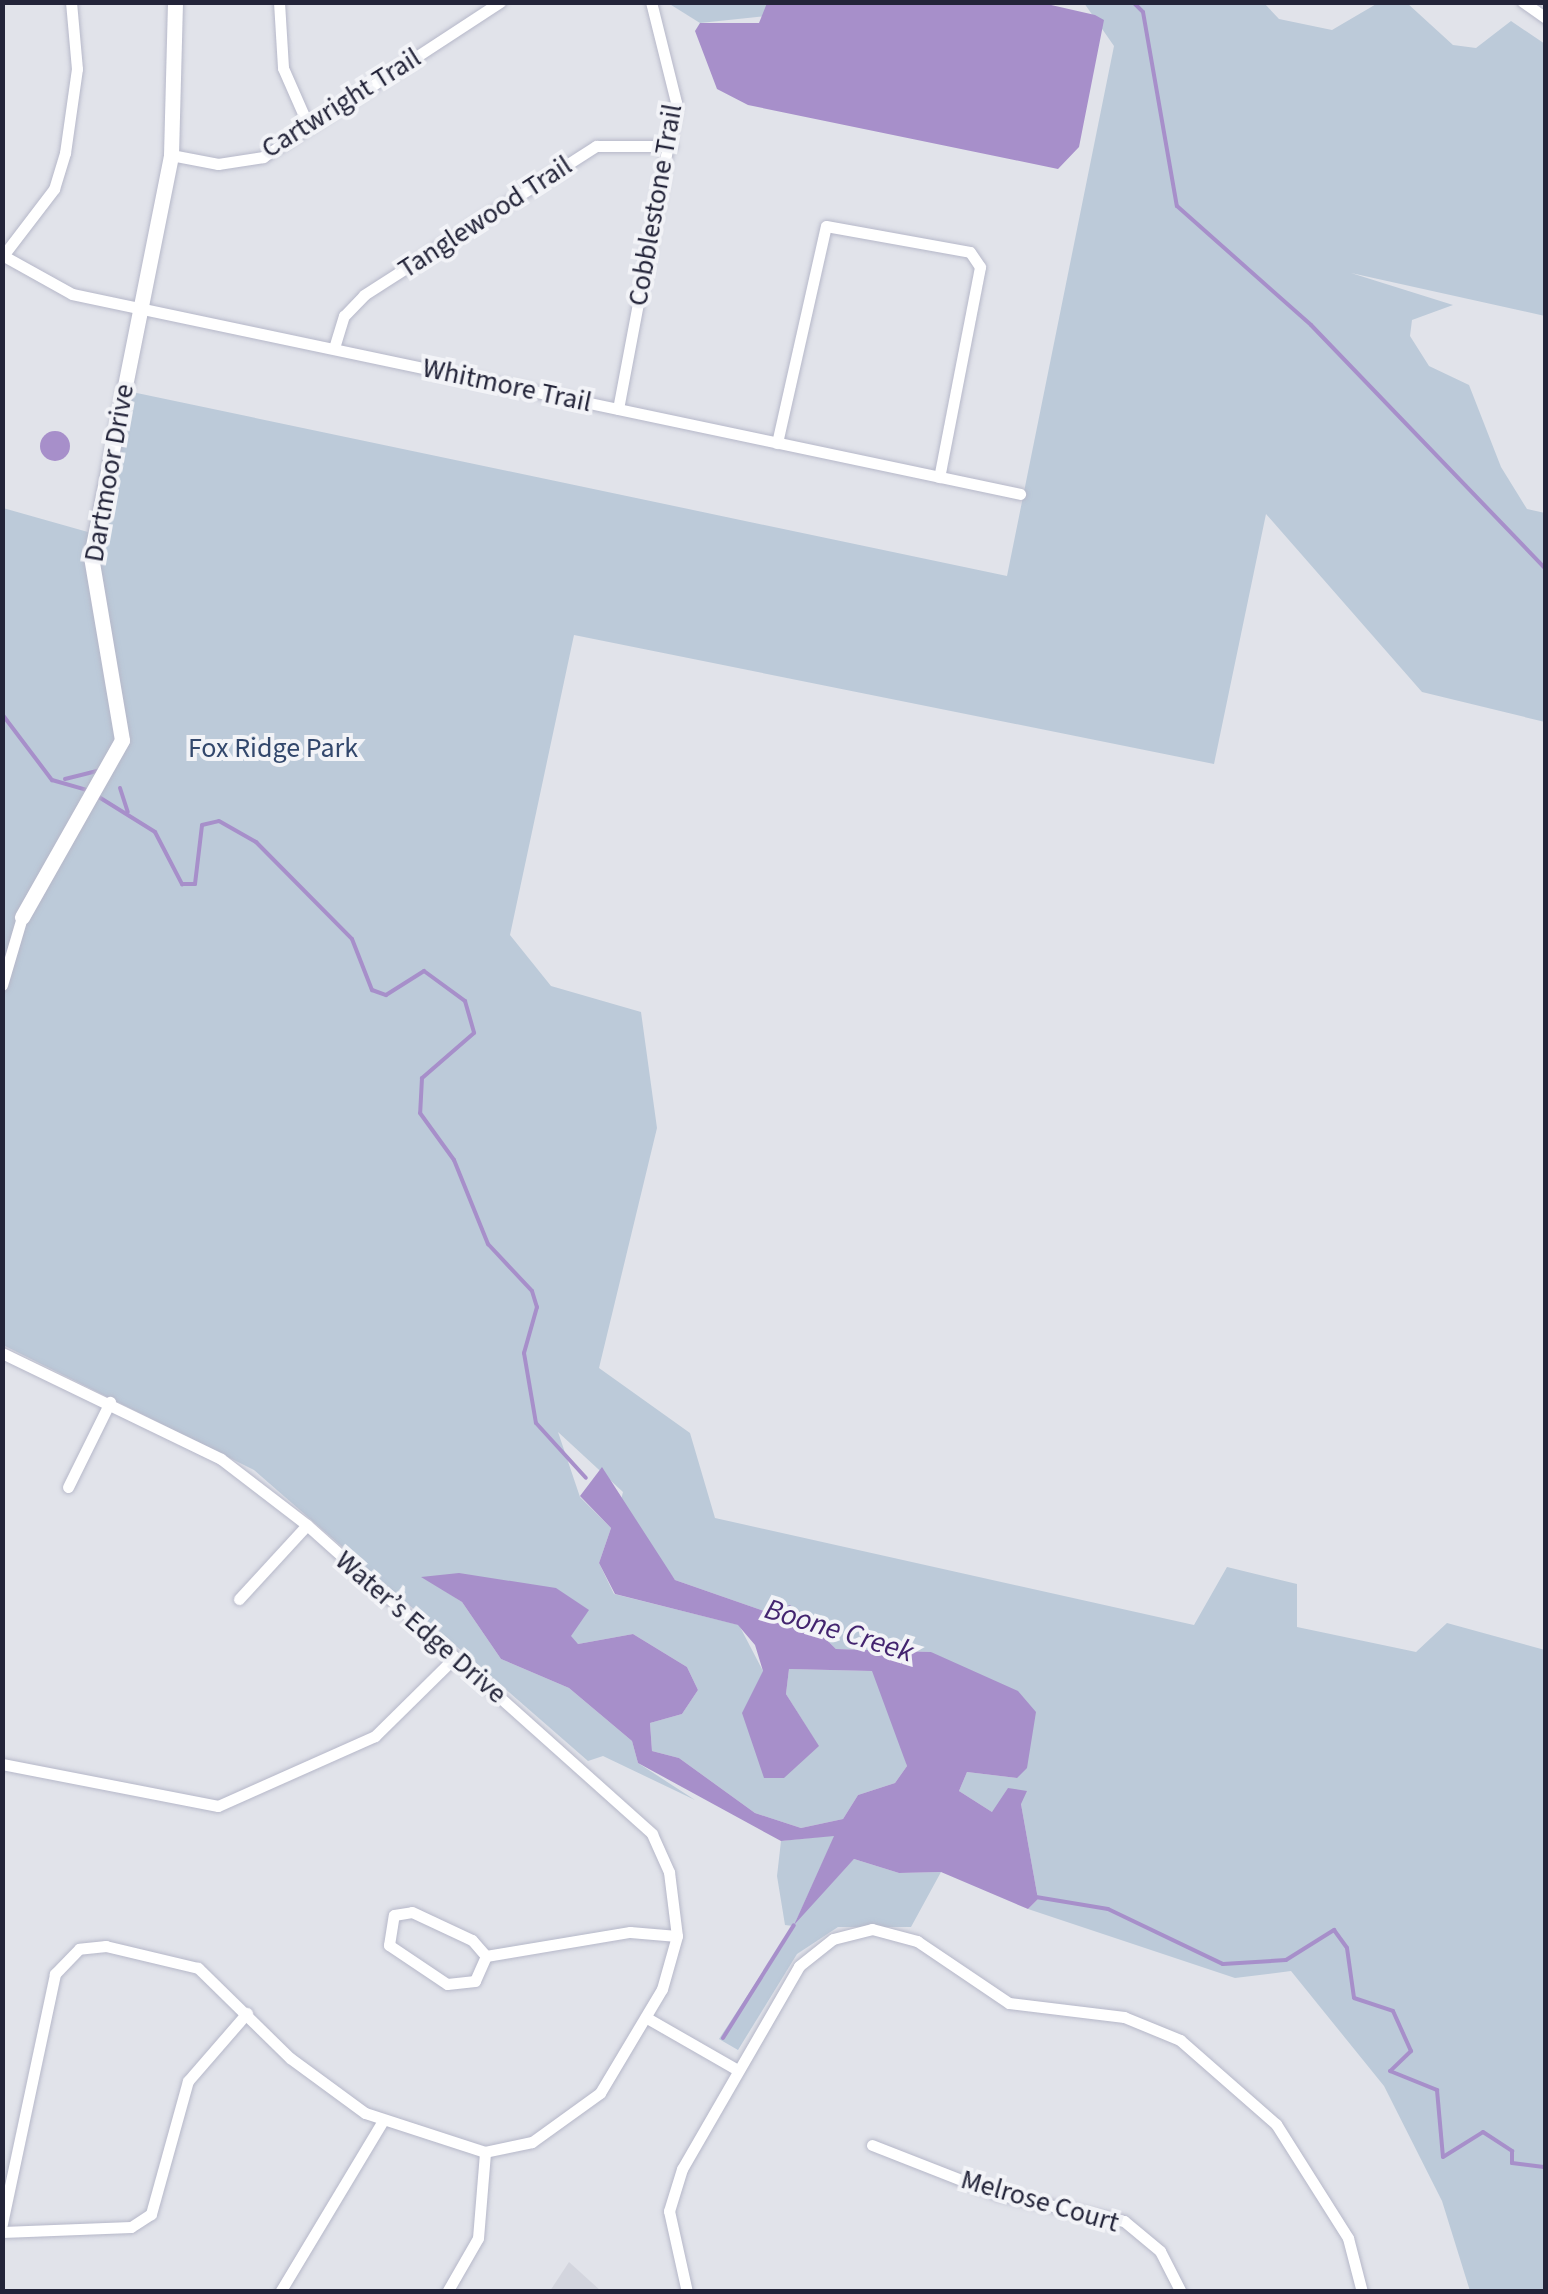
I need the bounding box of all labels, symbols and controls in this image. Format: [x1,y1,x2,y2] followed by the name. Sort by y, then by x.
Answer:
[255,41,427,165] street label: Cartwright Trail
[621,101,689,309] street label: Cobblestone Trail
[392,148,578,286] street label: Tanglewood Trail
[419,351,595,419] street label: Whitmore Trail
[77,381,141,565] street label: Dartmoor Drive
[188,731,358,765] park label: Fox Ridge Park
[329,1544,513,1710] street label: Water’s Edge Drive
[760,1591,918,1671] water label: Boone Creek
[957,2162,1123,2240] street label: Melrose Court

